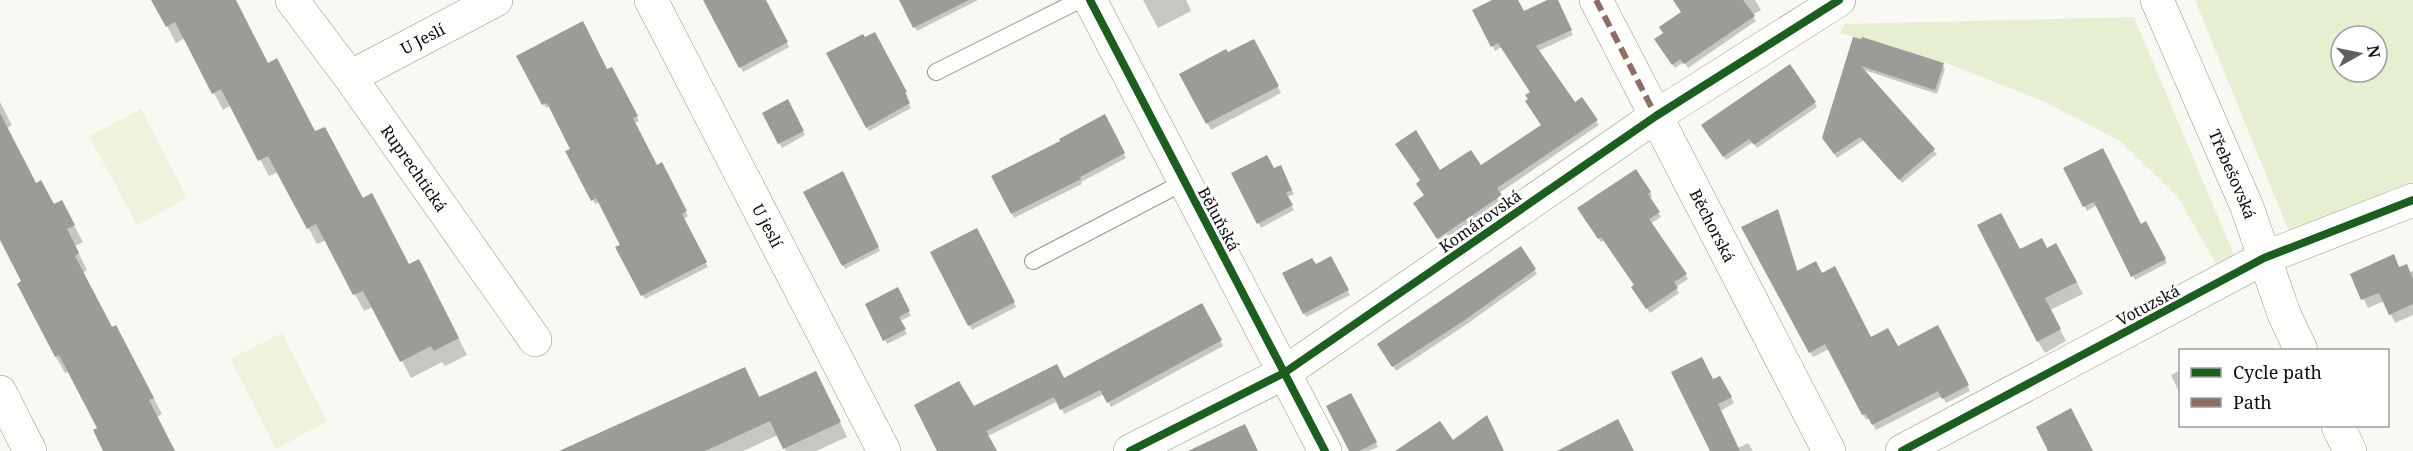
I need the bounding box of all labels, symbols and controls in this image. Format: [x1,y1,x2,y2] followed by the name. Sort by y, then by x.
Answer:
[397,18,449,59] street label: U Jeslí
[2329,24,2389,84] north arrow
[2362,44,2386,60] text: N
[376,120,452,216] street label: Ruprechtická
[2204,126,2261,222] street label: Třebešovská
[1193,183,1245,255] street label: Běluňská
[1434,184,1526,258] street label: Komárovská
[1685,185,1741,266] street label: Běchorská
[747,200,788,251] street label: U jeslí
[2113,279,2183,331] street label: Votuzská
[2179,349,2389,427] legend
[2233,360,2322,384] text: Cycle path
[2233,390,2272,414] text: Path

